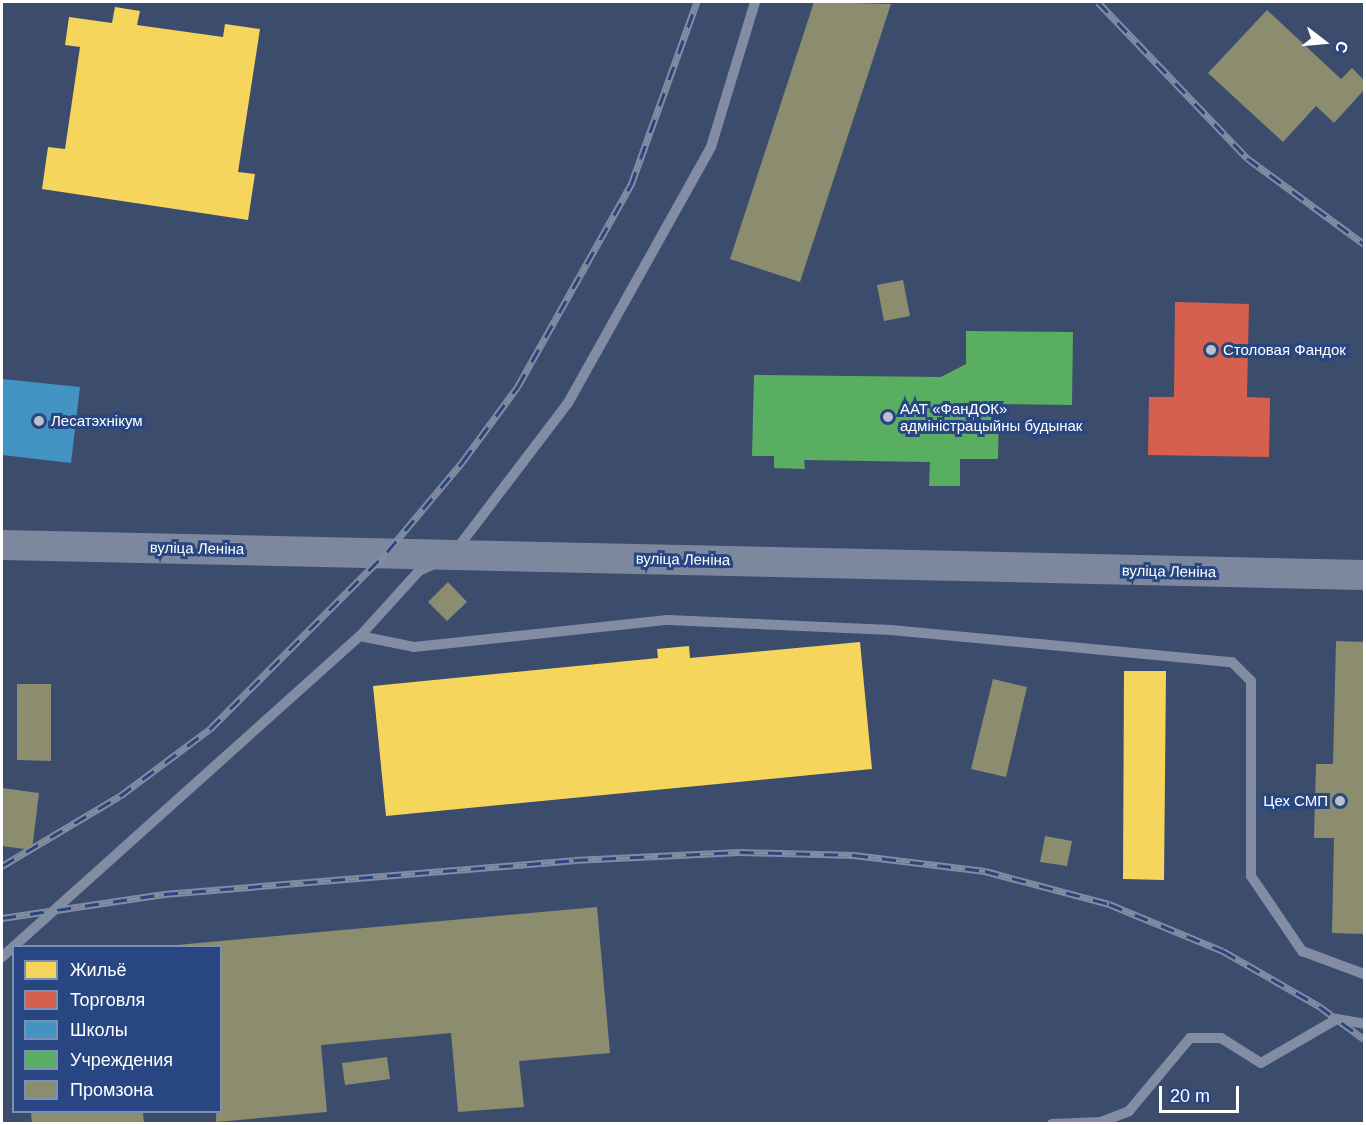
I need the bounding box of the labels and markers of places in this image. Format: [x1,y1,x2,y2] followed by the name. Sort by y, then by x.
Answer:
[1223,341,1346,359] place label: Столовая Фандок
[1204,343,1218,357] marker: Столовая Фандок
[900,399,1082,434] place label: ААТ «ФанДОК» адміністрацыйны будынак
[881,410,895,424] marker: ААТ «ФанДОК» адміністрацыйны будынак
[51,412,143,430] place label: Лесатэхнікум
[32,414,46,428] marker: Лесатэхнікум
[1263,792,1328,810] place label: Цех СМП
[1333,794,1347,808] marker: Цех СМП

